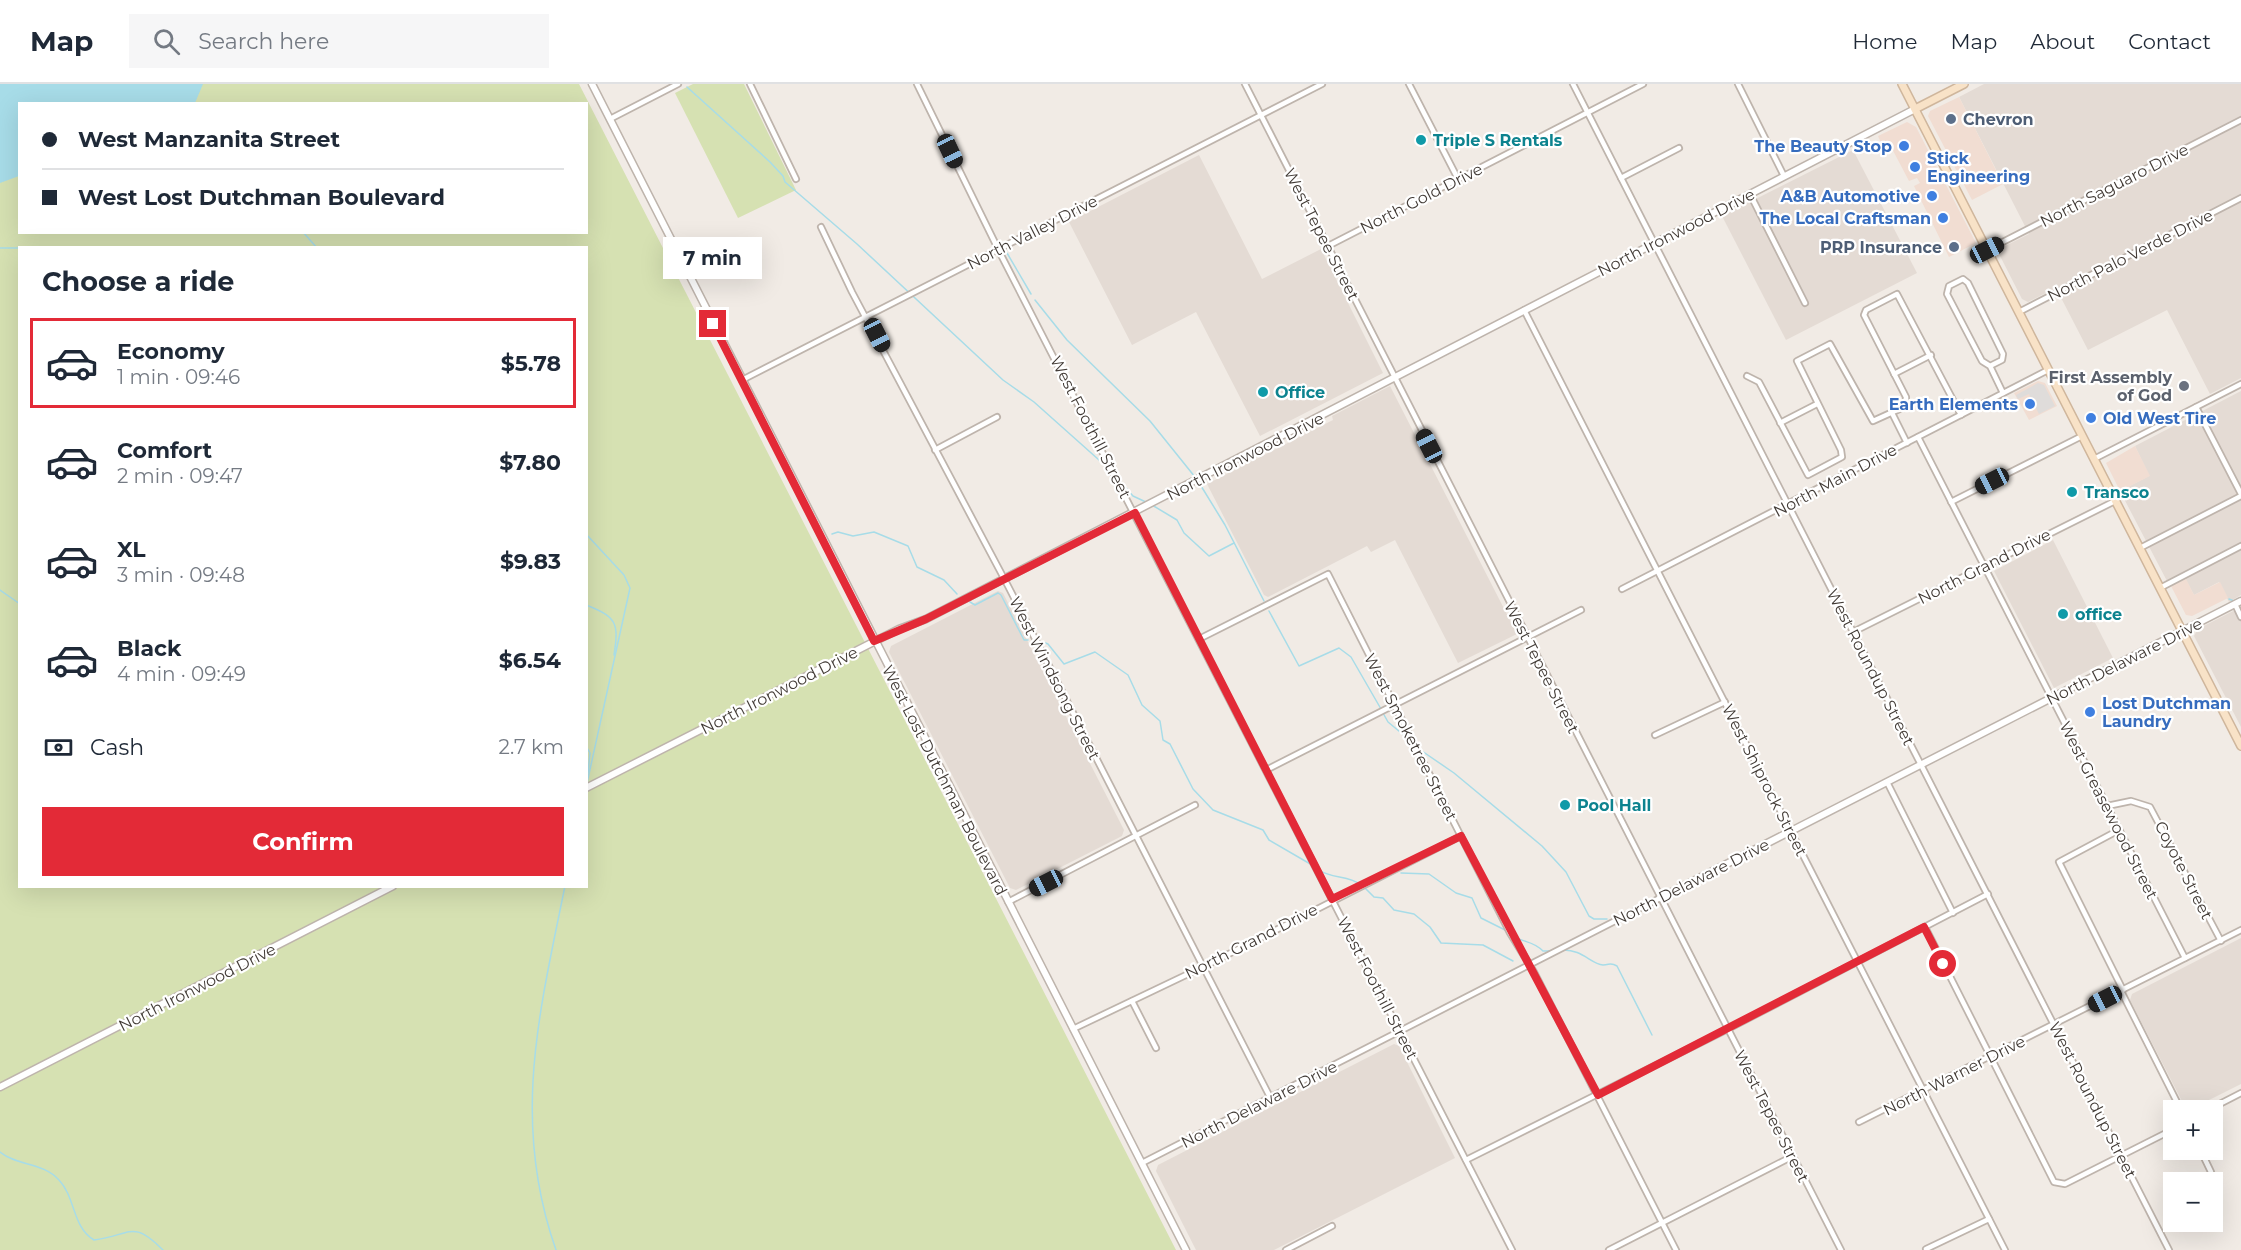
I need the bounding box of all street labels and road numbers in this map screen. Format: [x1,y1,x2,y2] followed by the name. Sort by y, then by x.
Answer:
[2037,140,2192,231] street label: North Saguaro Drive
[1357,159,1486,238] street label: North Gold Drive
[1280,165,1363,304] street label: West Tepee Street
[1594,185,1758,280] street label: North Ironwood Drive
[964,191,1101,274] street label: North Valley Drive
[2044,205,2216,305] street label: North Palo Verde Drive
[1046,353,1135,502] street label: West Foothill Street
[1163,409,1327,504] street label: North Ironwood Drive
[1770,440,1900,521] street label: North Main Drive
[1915,525,2054,608] street label: North Grand Drive
[1823,586,1919,749] street label: West Roundup Street
[1005,593,1104,763] street label: West Windsong Street
[1500,598,1583,737] street label: West Tepee Street
[2043,614,2206,709] street label: North Delaware Drive
[697,643,861,738] street label: North Ironwood Drive
[1360,650,1461,825] street label: West Smoketree Street
[878,662,1011,898] street label: West Lost Dutchman Boulevard
[1718,701,1811,860] street label: West Shiprock Street
[2055,718,2162,903] street label: West Greasewood Street
[2151,818,2217,923] street label: Coyote Street
[1610,835,1773,930] street label: North Delaware Drive
[1182,900,1321,983] street label: North Grand Drive
[1333,914,1422,1063] street label: West Foothill Street
[115,940,279,1035] street label: North Ironwood Drive
[2045,1019,2141,1182] street label: West Roundup Street
[1880,1031,2028,1120] street label: North Warner Drive
[1730,1047,1813,1186] street label: West Tepee Street
[1178,1057,1341,1152] street label: North Delaware Drive

